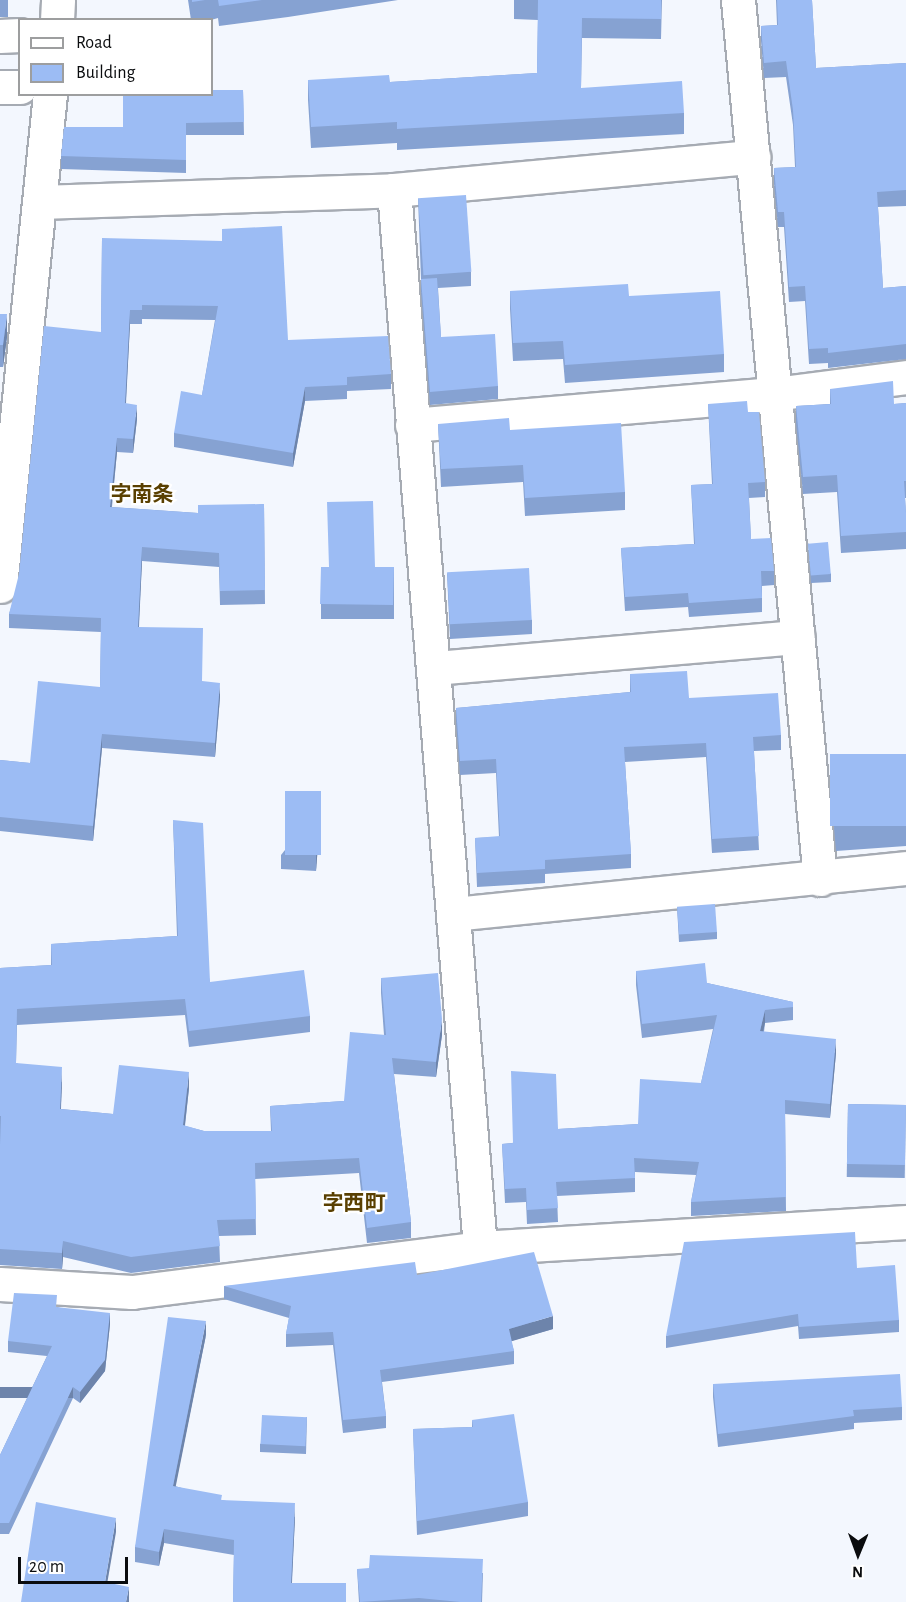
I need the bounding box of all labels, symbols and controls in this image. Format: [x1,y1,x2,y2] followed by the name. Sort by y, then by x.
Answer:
[18,18,213,96] legend
[76,34,112,52] text: Road
[76,64,135,82] text: Building
[111,482,173,508] district label: 字南条
[323,1191,385,1217] district label: 字西町
[828,1524,888,1584] north arrow
[21,1545,130,1583] scale bar
[29,1558,64,1576] text: 20 m
[852,1564,863,1580] text: N

